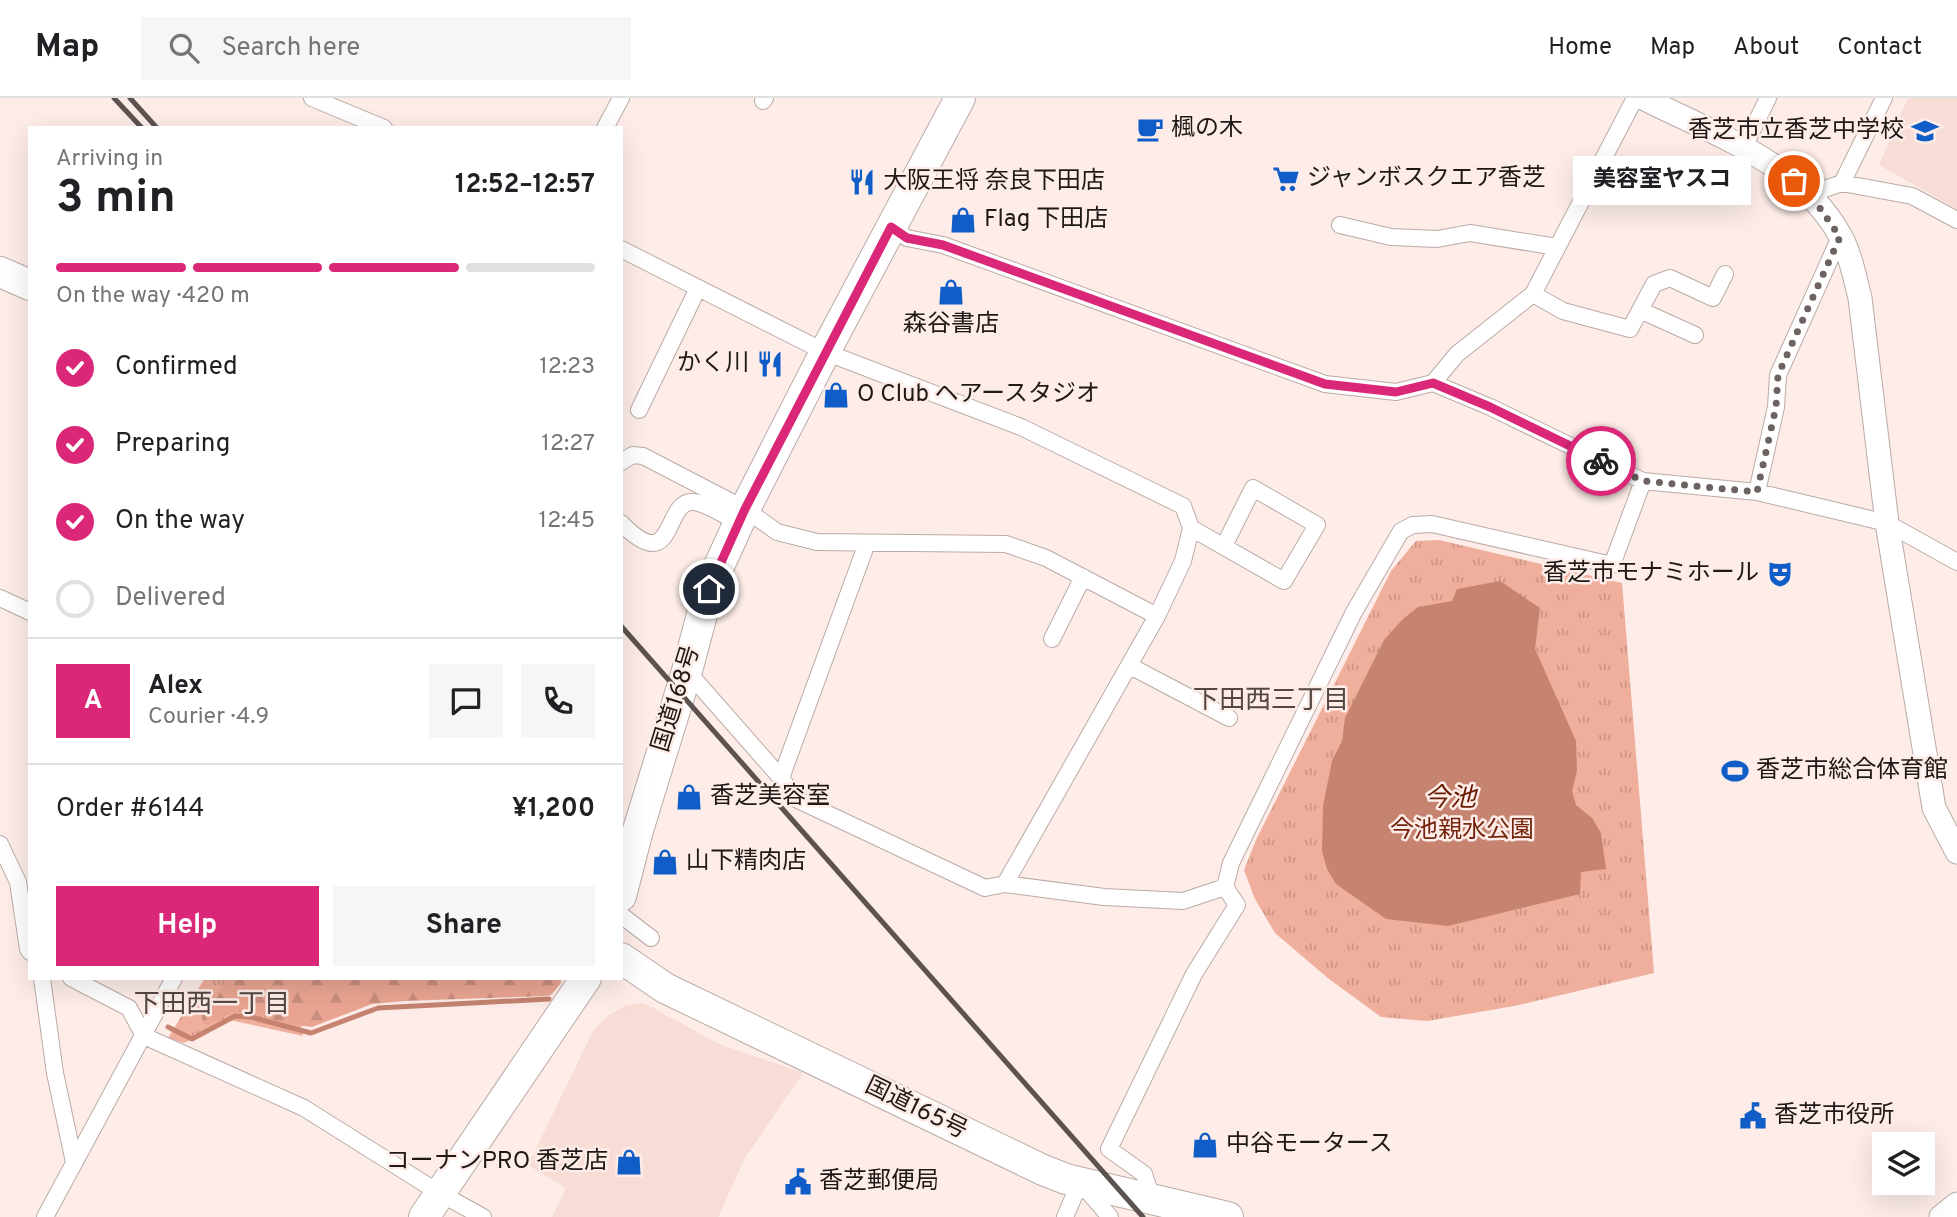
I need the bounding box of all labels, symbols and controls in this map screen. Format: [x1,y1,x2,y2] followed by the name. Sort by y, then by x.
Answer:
[141,17,631,80] search box
[35,27,99,69] text: Map
[165,29,203,67] icon: search
[221,32,360,65] text: Search here
[1548,33,1612,63] text: Home
[1650,33,1695,63] text: Map
[1733,33,1799,63] text: About
[1837,33,1922,63] text: Contact
[1135,114,1165,144] cafe icon: 楓の木
[1171,114,1243,144] place label: 楓の木
[1688,116,1904,146] place label: 香芝市立香芝中学校
[1910,116,1940,146] school or university icon: 香芝市立香芝中学校
[56,145,163,174] text: Arriving in
[1764,151,1824,211] pin
[1574,156,1752,206] callout: 美容室ヤスコ
[1775,162,1813,200] icon: bag
[1271,164,1301,194] supermarket icon: ジャンボスクエア香芝
[1307,164,1546,194] place label: ジャンボスクエア香芝
[1593,166,1731,195] text: 美容室ヤスコ
[847,167,877,197] restaurant icon: 大阪王将 奈良下田店
[883,167,1105,197] place label: 大阪王将 奈良下田店
[455,169,595,202] text: 12:52–12:57
[56,170,176,229] text: 3 min
[948,205,978,235] shop icon: Flag 下田店
[984,205,1108,235] place label: Flag 下田店
[936,277,966,307] shop icon: 森谷書店
[56,282,250,311] text: On the way · 420 m
[903,310,999,340] place label: 森谷書店
[56,349,94,387] icon: check
[677,349,749,379] place label: かく川
[755,349,785,379] restaurant icon: かく川
[115,351,238,384] text: Confirmed
[539,353,595,382] text: 12:23
[821,380,851,410] shop icon: O Club ヘアースタジオ
[857,380,1100,410] place label: O Club ヘアースタジオ
[56,426,94,464] icon: check
[1566,426,1636,496] courier
[115,428,230,461] text: Preparing
[541,430,595,459] text: 12:27
[1582,442,1620,480] icon: bike
[56,503,94,541] icon: check
[115,505,245,538] text: On the way
[539,507,595,536] text: 12:45
[679,559,739,619] pin
[1543,559,1759,589] place label: 香芝市モナミホール
[1765,559,1795,589] theatre icon: 香芝市モナミホール
[690,570,728,608] icon: home
[115,582,226,615] text: Delivered
[647,642,707,756] street label: 国道168号
[429,664,503,738] button: chat
[521,664,595,738] button: phone
[148,670,203,703] text: Alex
[84,685,102,718] text: A
[1193,685,1349,718] district label: 下田西三丁目
[148,703,269,732] text: Courier · 4.9
[1720,756,1750,786] sports icon: 香芝市総合体育館
[1756,756,1948,786] place label: 香芝市総合体育館
[674,782,704,812] shop icon: 香芝美容室
[710,782,830,812] place label: 香芝美容室
[1424,783,1479,816] water label: 今池
[56,793,204,826] text: Order #6144
[512,793,595,826] text: ¥1,200
[1390,816,1534,846] park label: 今池親水公園
[650,847,680,877] shop icon: 山下精肉店
[686,847,806,877] place label: 山下精肉店
[56,886,319,966] button: Help
[333,886,595,966] button: Share
[134,989,290,1022] district label: 下田西一丁目
[860,1071,972,1147] street label: 国道165号
[1738,1101,1768,1131] public building icon: 香芝市役所
[1774,1101,1894,1131] place label: 香芝市役所
[1190,1130,1220,1160] shop icon: 中谷モータース
[1226,1130,1393,1160] place label: 中谷モータース
[1872,1132,1935,1195] map controls
[1872,1132,1935,1195] button: layers
[386,1147,608,1177] place label: コーナンPRO 香芝店
[614,1147,644,1177] shop icon: コーナンPRO 香芝店
[783,1167,813,1197] public building icon: 香芝郵便局
[819,1167,939,1197] place label: 香芝郵便局

